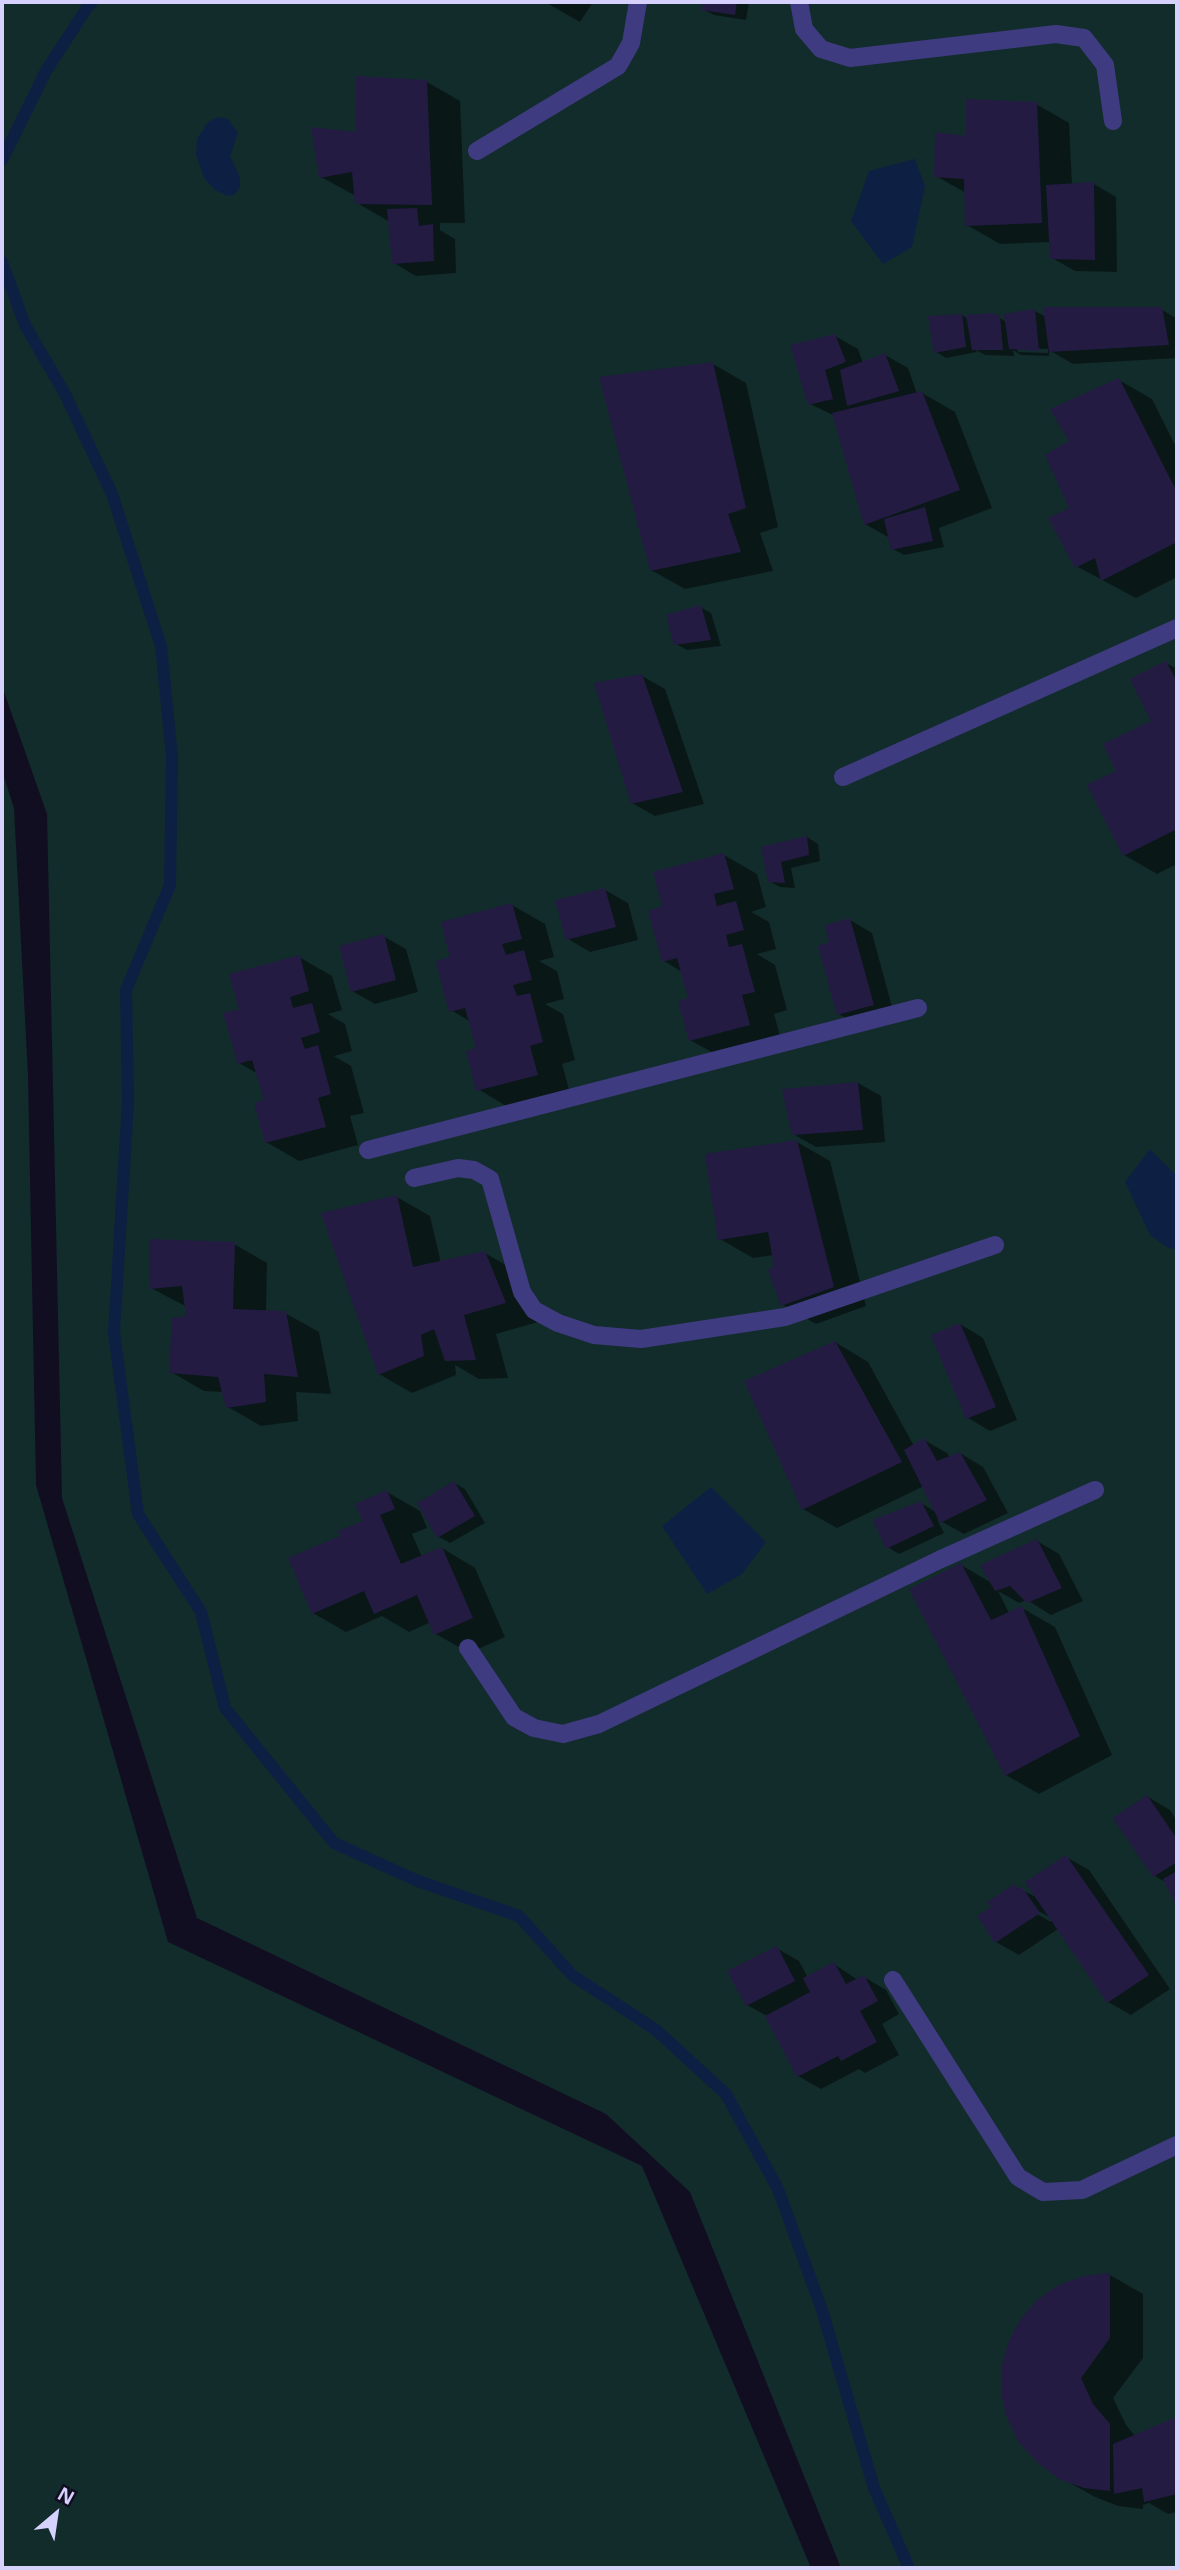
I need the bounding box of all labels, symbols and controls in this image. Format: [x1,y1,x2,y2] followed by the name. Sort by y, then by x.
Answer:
[21,2479,91,2549] north arrow
[53,2481,79,2511] text: N

